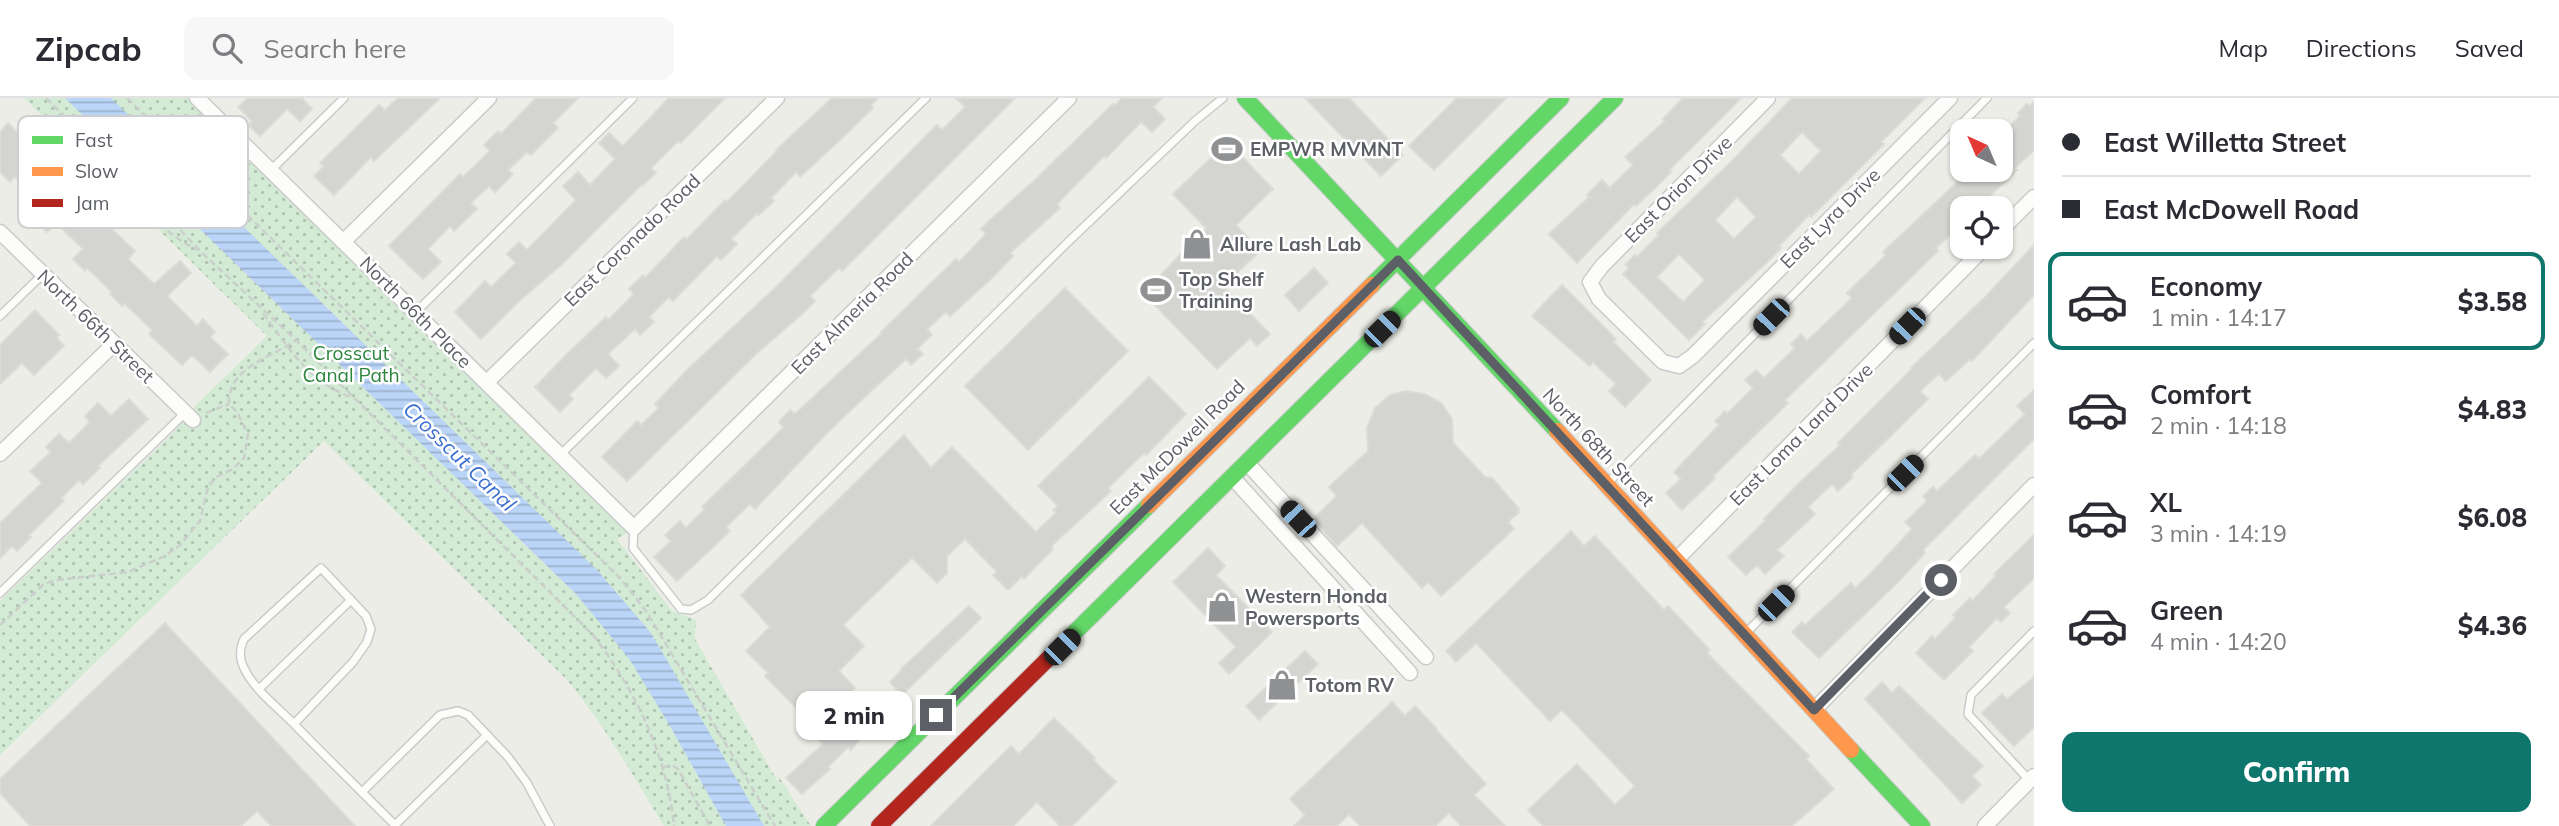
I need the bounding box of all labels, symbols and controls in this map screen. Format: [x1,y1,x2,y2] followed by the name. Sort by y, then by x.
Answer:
[184,17,674,80] search box
[35,28,142,69] text: Zipcab
[208,29,246,67] icon: search
[264,32,407,65] text: Search here
[2218,33,2268,63] text: Map
[2306,33,2417,63] text: Directions
[2455,33,2524,63] text: Saved
[18,116,248,228] legend
[1950,119,2012,182] north arrow
[1950,119,2013,259] map controls
[2104,126,2346,159] text: East Willetta Street
[75,128,113,152] text: Fast
[1619,130,1737,248] street label: East Orion Drive
[1210,132,1244,166] sports icon: EMPWR MVMNT
[1250,137,1403,161] place label: EMPWR MVMNT
[75,159,119,183] text: Slow
[1775,163,1885,273] street label: East Lyra Drive
[559,169,705,311] street label: East Coronado Road
[75,191,109,215] text: Jam
[2104,193,2359,226] text: East McDowell Road
[1950,196,2013,259] button: locate
[1180,227,1214,261] shop icon: Allure Lash Lab
[1220,232,1361,256] place label: Allure Lash Lab
[786,247,918,379] street label: East Almeria Road
[355,251,477,373] street label: North 66th Place
[33,264,160,388] street label: North 66th Street
[1179,267,1265,313] place label: Top Shelf Training
[2066,270,2129,333] icon: car
[2150,270,2262,303] text: Economy
[1139,273,1173,307] sports icon: Top Shelf Training
[2458,285,2527,318] text: $3.58
[1749,295,1794,339] car
[2150,303,2287,332] text: 1 min · 14:17
[1885,304,1930,348] car
[1360,307,1405,351] car
[302,341,400,387] park label: Crosscut Canal Path
[1724,357,1878,511] street label: East Loma Land Drive
[1104,374,1250,520] street label: East McDowell Road
[2066,378,2129,441] icon: car
[2150,378,2251,411] text: Comfort
[1538,383,1660,511] street label: North 68th Street
[2458,393,2527,426] text: $4.83
[398,396,522,516] water label: Crosscut Canal
[2150,411,2287,440] text: 2 min · 14:18
[1883,451,1928,495] car
[2066,486,2129,549] icon: car
[2150,486,2182,519] text: XL
[1276,496,1321,542] car
[2458,501,2527,534] text: $6.08
[2150,519,2287,548] text: 3 min · 14:19
[1925,564,1957,596] route start
[1754,581,1799,625] car
[1245,584,1388,630] place label: Western Honda Powersports
[1205,590,1239,624] shop icon: Western Honda Powersports
[2066,594,2129,657] icon: car
[2150,594,2223,627] text: Green
[2458,609,2527,642] text: $4.36
[1040,625,1085,669] car
[2150,627,2287,656] text: 4 min · 14:20
[1265,668,1299,702] shop icon: Totom RV
[1305,673,1394,697] place label: Totom RV
[796,690,912,740] callout: 2 min
[920,699,952,731] route end
[823,701,885,730] text: 2 min
[2062,732,2531,812] button: Confirm

